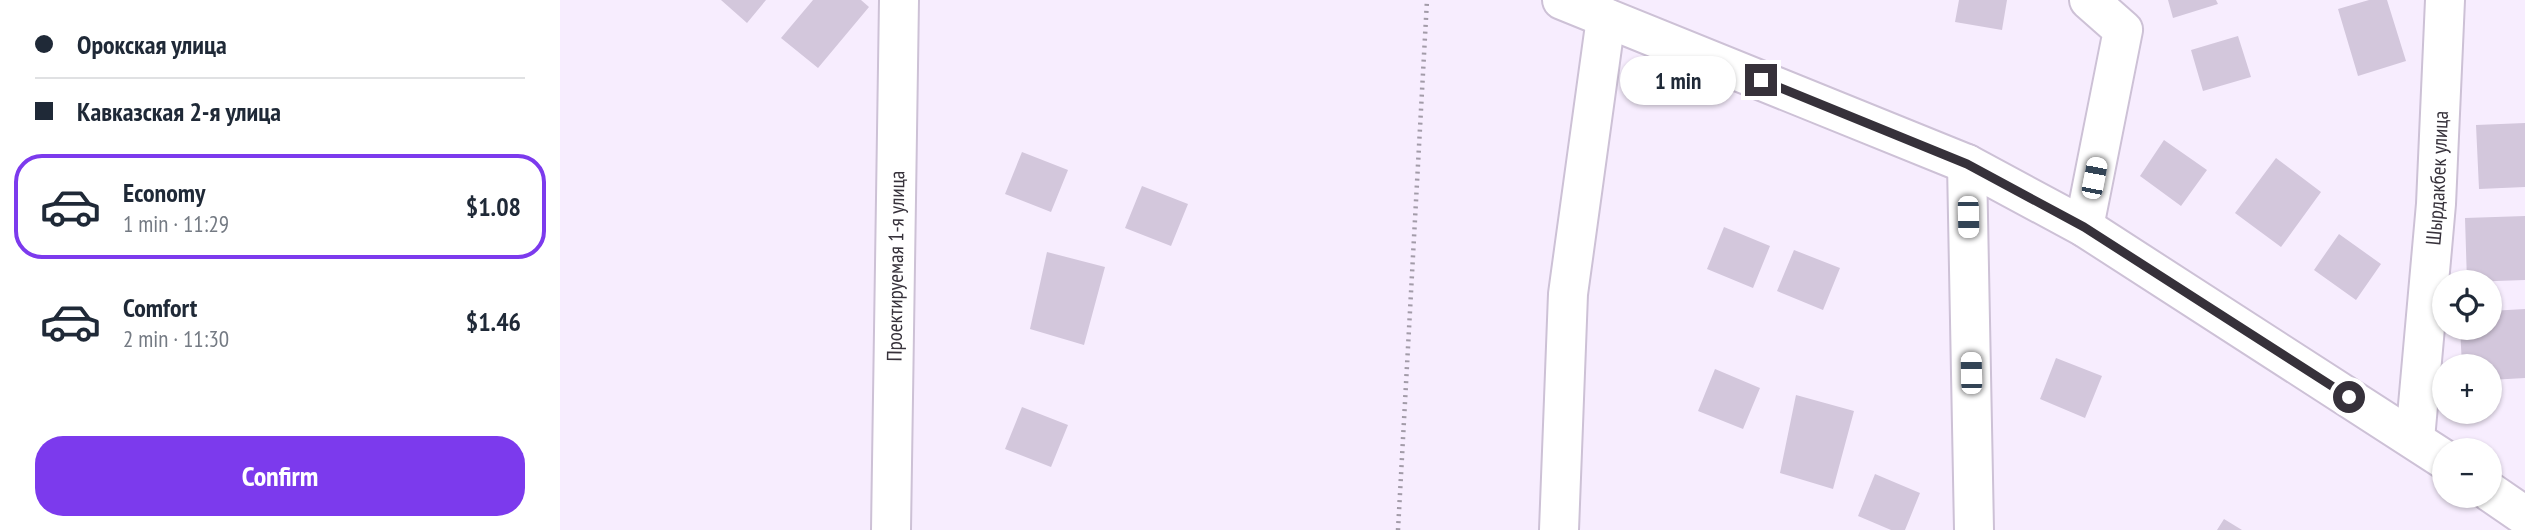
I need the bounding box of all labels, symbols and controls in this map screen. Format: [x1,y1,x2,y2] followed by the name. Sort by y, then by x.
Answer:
[77,28,227,61] text: Орокская улица
[1621,56,1736,104] callout: 1 min
[1745,64,1777,96] route end
[1655,66,1701,95] text: 1 min
[77,95,281,128] text: Кавказская 2-я улица
[2419,110,2454,246] street label: Шырдакбек улица
[2080,155,2109,201] car
[880,171,910,362] street label: Проектируемая 1-я улица
[39,175,102,238] icon: car
[123,176,205,209] text: Economy
[466,190,521,223] text: $1.08
[1958,196,1979,238] car
[123,209,229,238] text: 1 min · 11:29
[2432,270,2502,508] map controls
[2432,270,2502,340] button: locate
[39,290,102,353] icon: car
[123,291,197,324] text: Comfort
[466,305,521,338] text: $1.46
[123,324,229,353] text: 2 min · 11:30
[1961,352,1982,394] car
[2432,354,2502,424] button: +
[2333,381,2365,413] route start
[35,436,525,516] button: Confirm
[2432,438,2502,508] button: −

